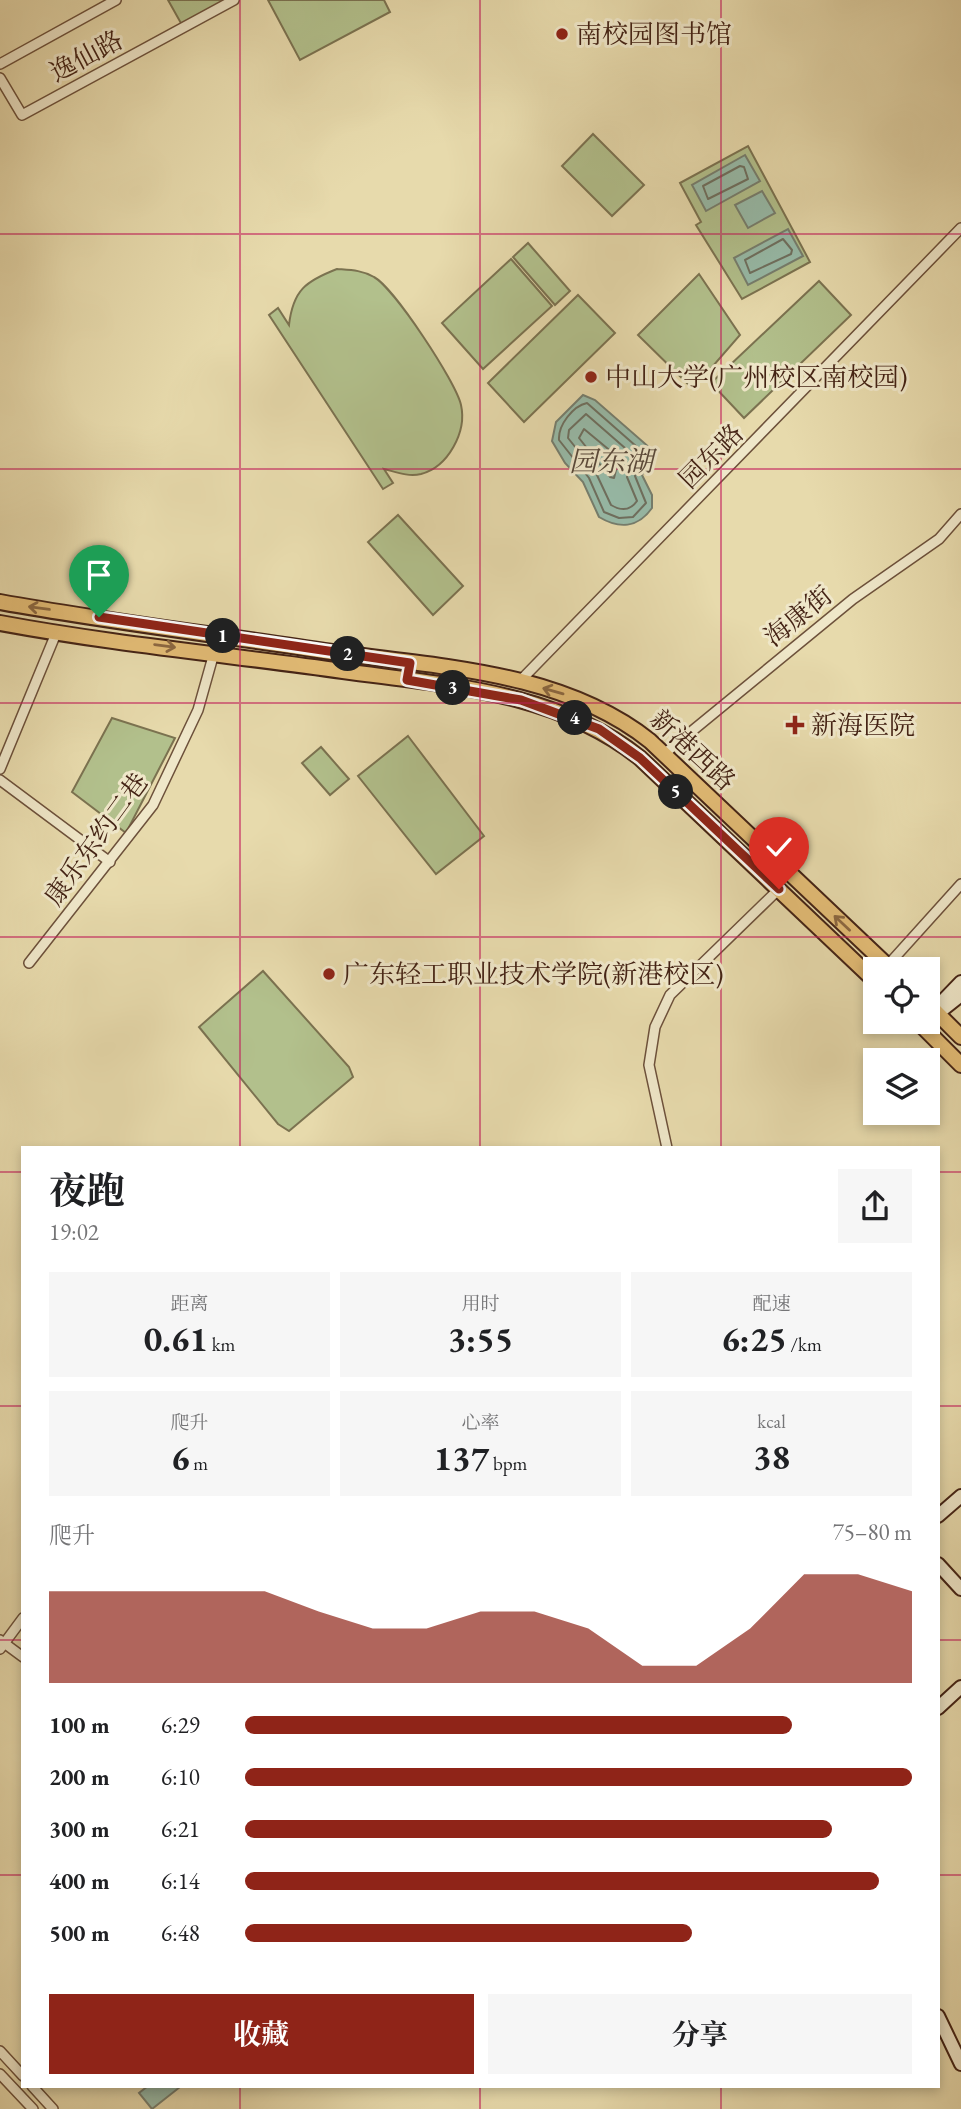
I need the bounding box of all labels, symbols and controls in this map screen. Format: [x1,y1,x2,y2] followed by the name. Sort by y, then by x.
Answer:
[576,17,732,51] place label: 南校园图书馆
[44,23,128,89] street label: 逸仙路
[554,26,570,42] marker: 南校园图书馆
[605,360,907,394] place label: 中山大学(广州校区南校园)
[583,369,599,385] marker: 中山大学(广州校区南校园)
[671,416,751,496] street label: 园东路
[569,443,658,479] water label: 园东湖
[69,545,129,617] pin
[80,556,118,594] icon: arrive
[757,578,839,654] street label: 海康街
[28,602,51,615] one-way arrow
[206,618,241,654] pin: 1
[217,623,228,648] text: 1
[330,636,366,672] pin: 2
[153,640,175,653] one-way arrow
[342,641,353,666] text: 2
[435,670,470,706] pin: 3
[447,675,458,700] text: 3
[543,683,565,696] one-way arrow
[558,700,592,736] pin: 4
[643,702,743,798] street label: 新港西路
[569,705,580,730] text: 4
[811,708,915,742] place label: 新海医院
[785,715,805,735] marker: 新海医院
[36,766,156,912] street label: 康乐东约二巷
[658,774,694,810] pin: 5
[670,779,681,804] text: 5
[749,817,809,889] pin
[760,828,798,866] icon: check
[833,915,851,931] one-way arrow
[343,957,723,991] place label: 广东轻工职业技术学院(新港校区)
[863,957,940,1125] map controls
[863,957,940,1034] button: locate
[321,966,337,982] marker: 广东轻工职业技术学院(新港校区)
[863,1048,940,1125] button: layers
[49,1166,125,1215] text: 夜跑
[838,1169,912,1243] button: share
[49,1217,99,1247] text: 19:02
[170,1291,209,1316] text: 距离
[461,1291,500,1316] text: 用时
[752,1291,791,1316] text: 配速
[144,1316,208,1361] text: 0.61
[448,1316,513,1361] text: 3:55
[721,1316,787,1361] text: 6:25
[208,1332,235,1357] text: km
[787,1332,822,1357] text: /km
[757,1409,786,1434] text: kcal
[170,1410,209,1435] text: 爬升
[461,1410,500,1435] text: 心率
[753,1434,790,1479] text: 38
[171,1435,189,1480] text: 6
[434,1435,489,1480] text: 137
[189,1451,208,1476] text: m
[489,1451,527,1476] text: bpm
[833,1517,912,1547] text: 75–80 m
[49,1520,95,1550] text: 爬升
[49,1710,110,1740] text: 100 m
[161,1710,200,1740] text: 6:29
[49,1762,110,1792] text: 200 m
[161,1762,200,1792] text: 6:10
[49,1814,110,1844] text: 300 m
[161,1814,200,1844] text: 6:21
[49,1866,110,1896] text: 400 m
[161,1866,200,1896] text: 6:14
[49,1918,110,1948] text: 500 m
[161,1918,200,1948] text: 6:48
[49,1994,474,2074] button: 收藏
[488,1994,912,2074] button: 分享

